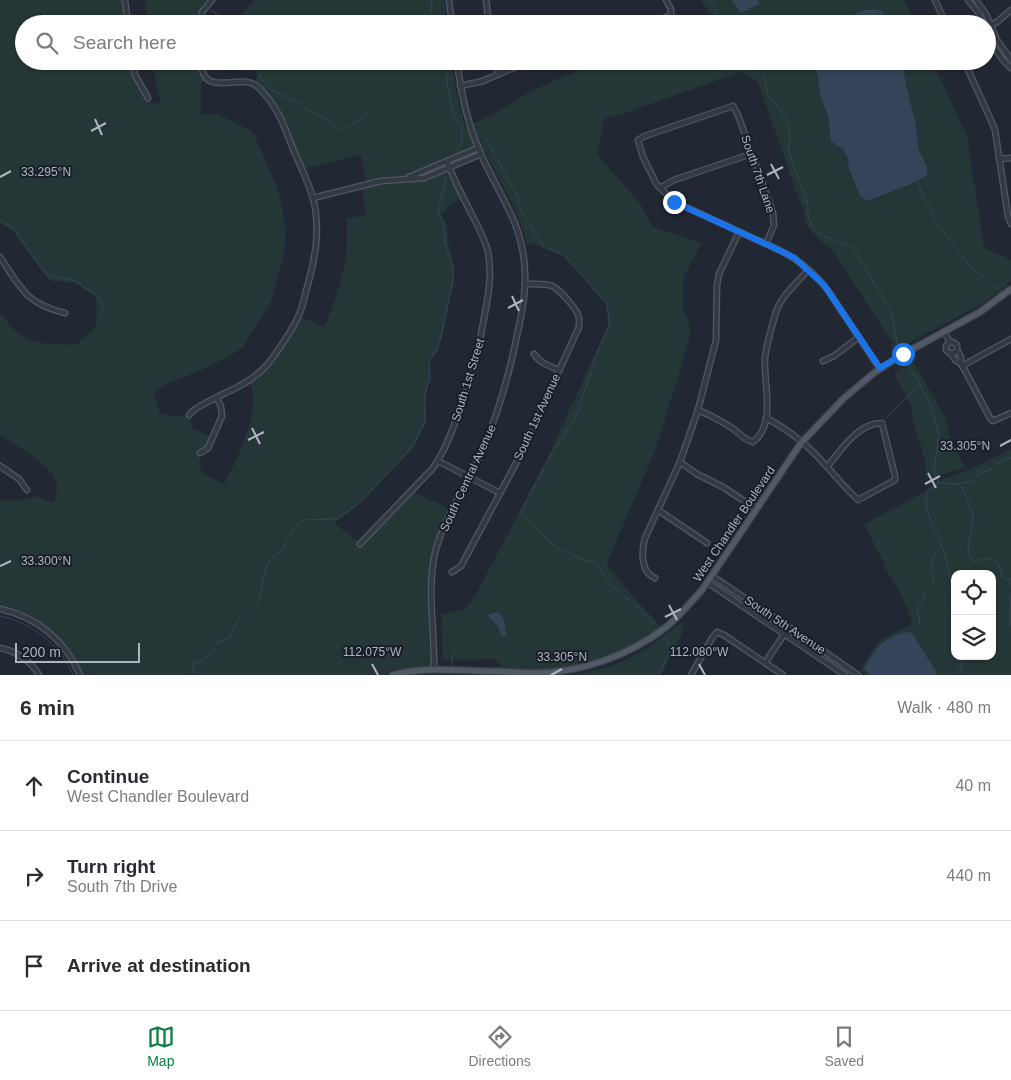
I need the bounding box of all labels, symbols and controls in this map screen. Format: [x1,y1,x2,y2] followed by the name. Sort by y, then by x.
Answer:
[15,15,996,70] search box
[33,29,61,57] icon: search
[73,32,177,53] text: Search here
[738,133,778,215] street label: South 7th Lane
[21,165,71,179] text: 33.295°N
[663,191,686,214] route end
[449,336,487,423] street label: South 1st Street
[892,343,915,366] route start
[511,371,563,462] street label: South 1st Avenue
[437,422,499,534] street label: South Central Avenue
[940,439,990,453] text: 33.305°N
[690,463,778,585] street label: West Chandler Boulevard
[21,554,71,568] text: 33.300°N
[951,570,996,660] map controls
[951,570,996,615] button: locate
[742,593,828,657] street label: South 5th Avenue
[951,615,996,660] button: layers
[15,640,140,663] scale bar
[22,644,61,660] text: 200 m
[343,645,402,659] text: 112.075°W
[670,645,729,659] text: 112.080°W
[537,650,587,664] text: 33.305°N
[20,696,75,719] text: 6 min
[897,699,991,716] text: Walk · 480 m
[67,766,149,787] text: Continue
[20,772,48,800] icon: ahead
[955,777,991,794] text: 40 m
[67,788,249,805] text: West Chandler Boulevard
[67,856,155,877] text: Turn right
[20,862,48,890] icon: right
[947,867,991,884] text: 440 m
[67,878,177,895] text: South 7th Drive
[20,952,48,980] icon: arrive
[67,955,251,976] text: Arrive at destination
[147,1023,175,1069] tab: Map
[469,1023,531,1069] tab: Directions
[824,1023,864,1069] tab: Saved

